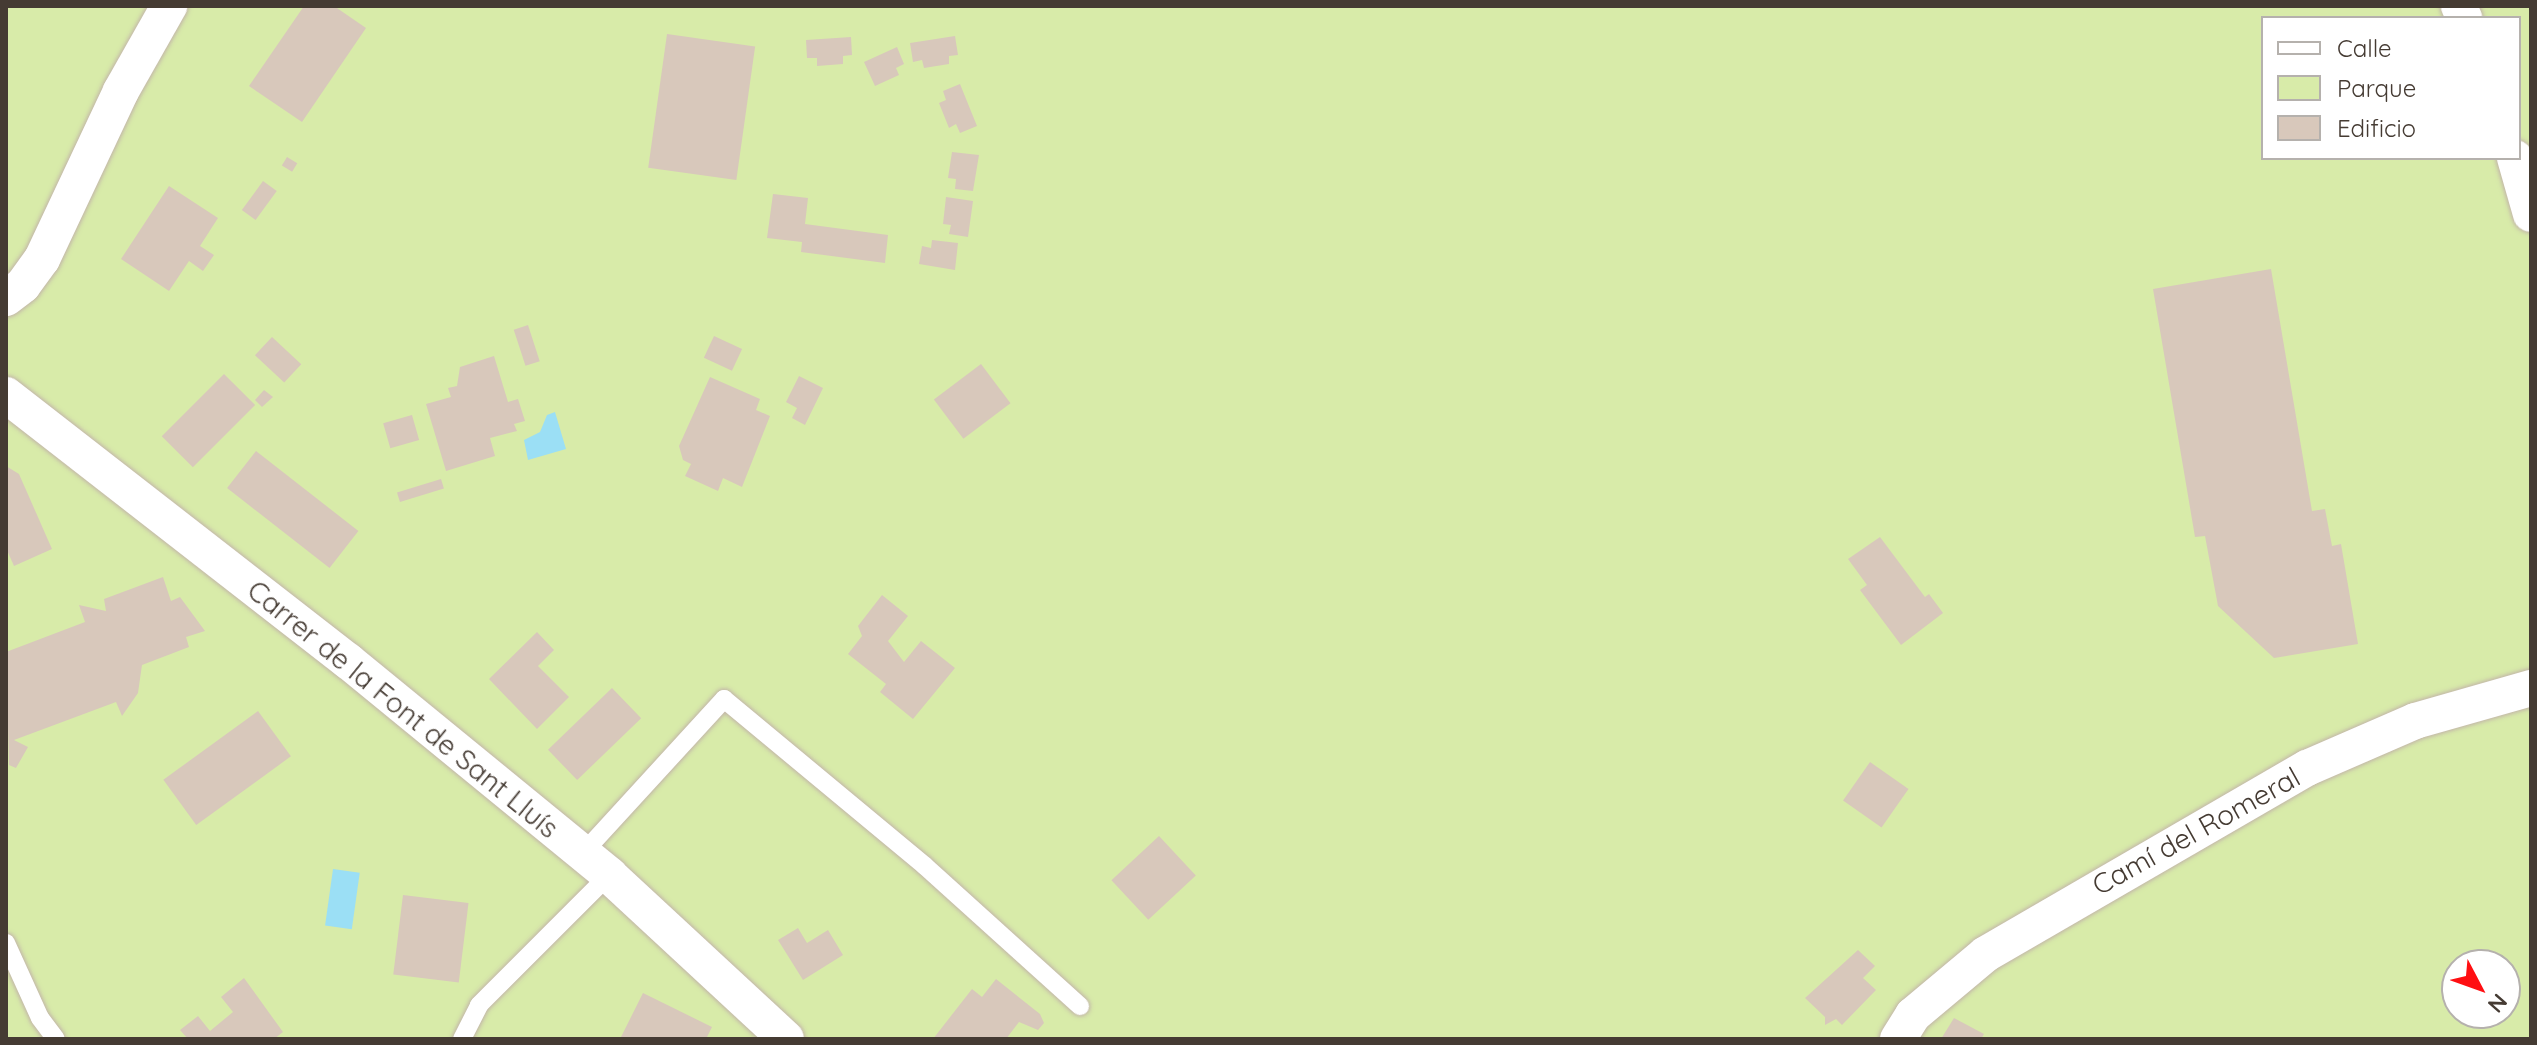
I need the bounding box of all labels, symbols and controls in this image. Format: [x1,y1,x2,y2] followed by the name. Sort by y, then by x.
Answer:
[2261,16,2521,160] legend
[2337,33,2392,63] text: Calle
[2337,73,2416,103] text: Parque
[2337,113,2416,143] text: Edificio
[241,573,565,845] street label: Carrer de la Font de Sant Lluís
[2086,760,2306,902] street label: Camí del Romeral
[2441,949,2521,1029] north arrow
[2482,988,2513,1019] text: N

